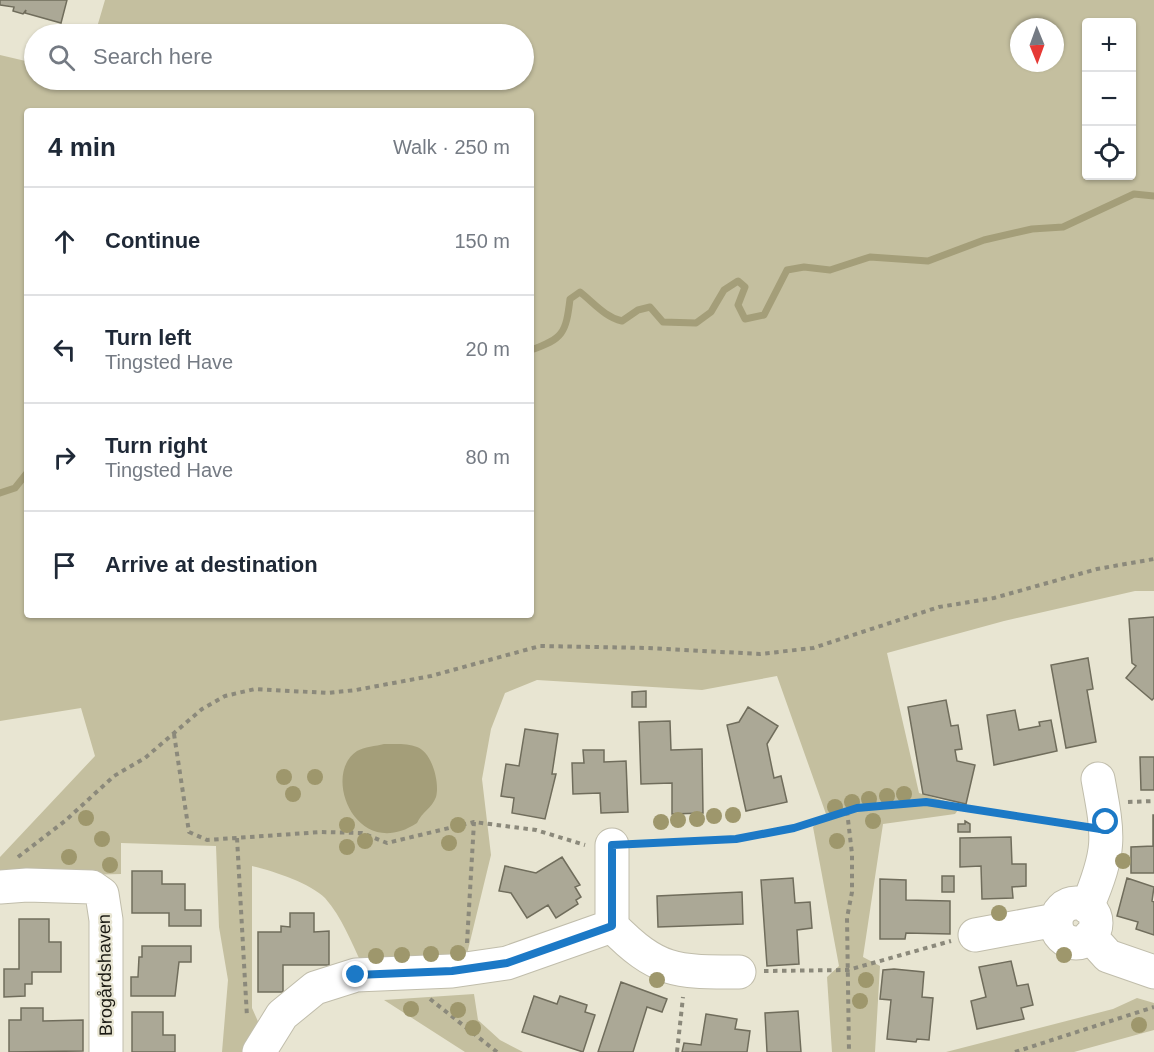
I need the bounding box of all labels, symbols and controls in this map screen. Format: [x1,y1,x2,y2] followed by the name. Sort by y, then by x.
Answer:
[1010,18,1064,72] north arrow
[1082,18,1136,180] map controls
[1082,18,1136,72] button: +
[24,24,534,90] search box
[45,41,78,74] icon: search
[93,44,213,69] text: Search here
[1082,72,1136,126] button: −
[1082,126,1136,180] button: locate
[48,132,116,162] text: 4 min
[393,136,510,158] text: Walk · 250 m
[48,225,81,258] icon: ahead
[105,228,200,253] text: Continue
[454,230,510,252] text: 150 m
[105,325,191,350] text: Turn left
[48,333,81,366] icon: left
[466,338,510,360] text: 20 m
[105,351,233,373] text: Tingsted Have
[105,433,207,458] text: Turn right
[48,441,81,474] icon: right
[466,446,510,468] text: 80 m
[105,459,233,481] text: Tingsted Have
[48,549,81,582] icon: arrive
[105,552,318,577] text: Arrive at destination
[1092,808,1118,834] route start
[94,914,116,1036] street label: Brogårdshaven
[342,961,368,987] route end

